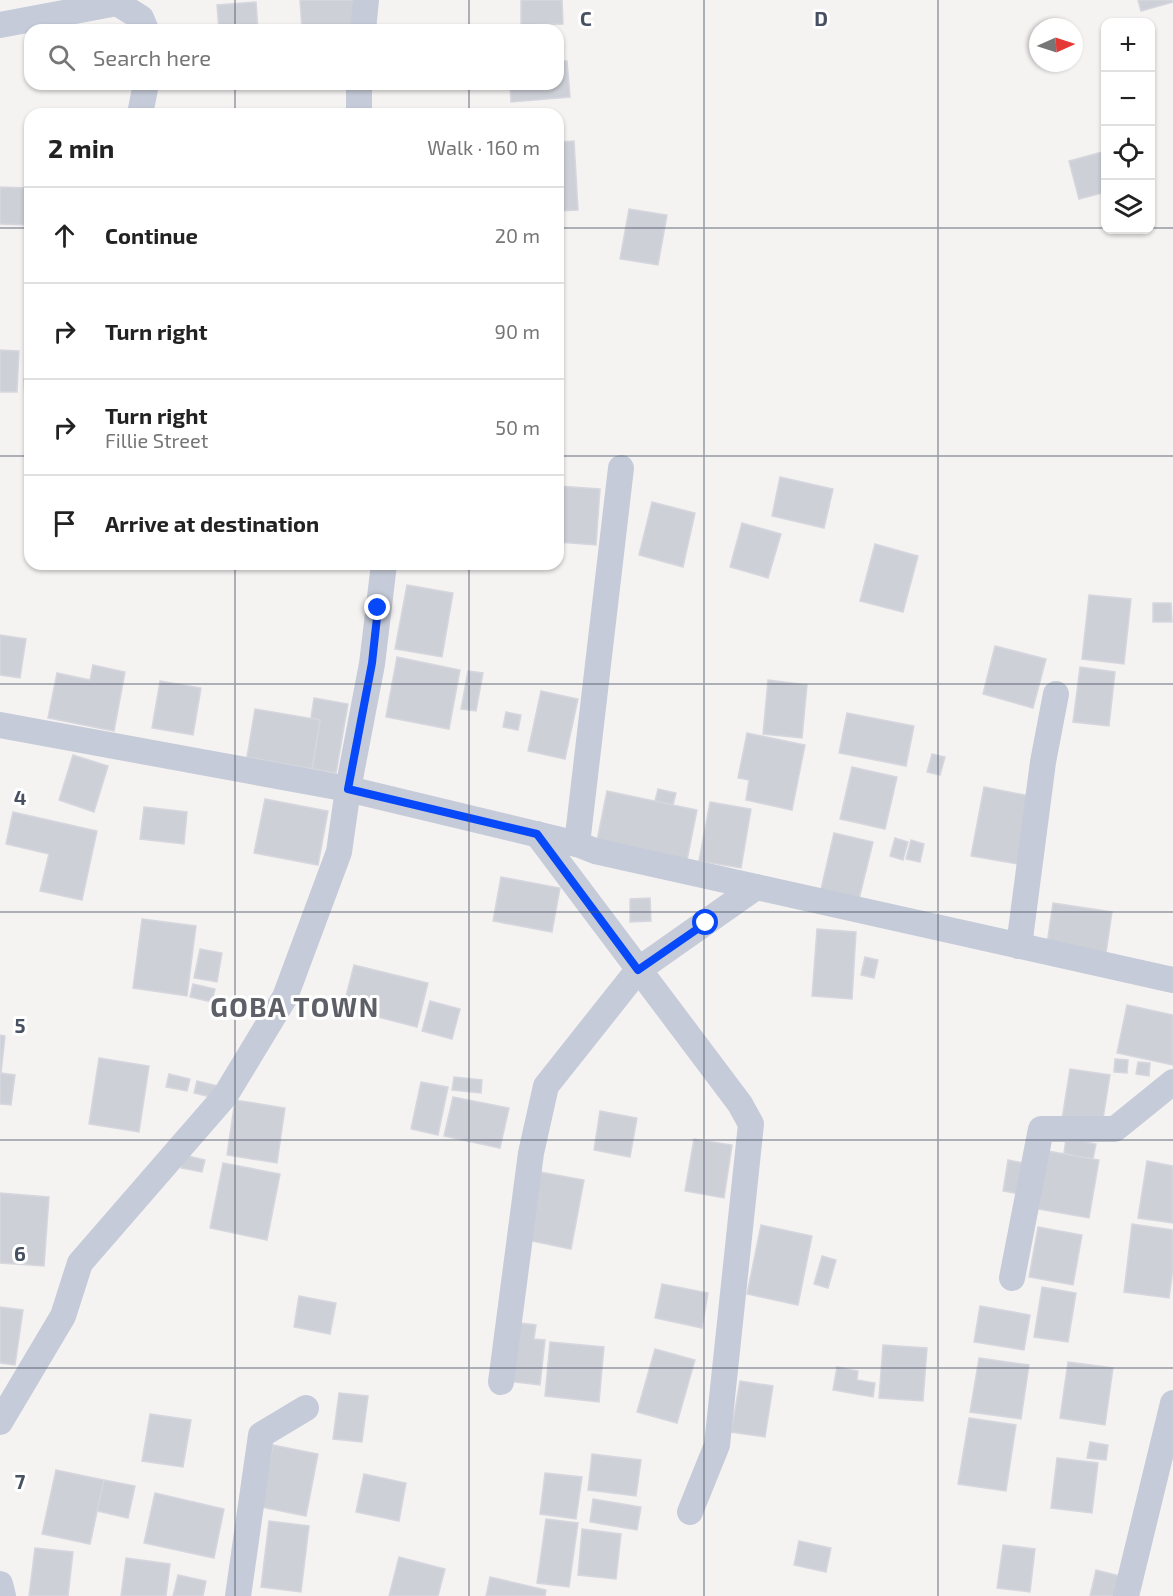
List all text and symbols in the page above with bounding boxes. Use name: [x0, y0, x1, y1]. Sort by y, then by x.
text: C: [580, 6, 592, 30]
text: D: [814, 6, 828, 30]
north arrow: [1029, 18, 1083, 72]
map controls: [1101, 18, 1155, 234]
button: +: [1101, 18, 1155, 72]
search box: [24, 24, 564, 90]
icon: search: [45, 41, 78, 74]
text: Search here: [93, 44, 211, 70]
button: −: [1101, 72, 1155, 126]
button: locate: [1101, 126, 1155, 180]
text: 2 min: [48, 132, 114, 163]
text: Walk · 160 m: [427, 135, 540, 159]
button: layers: [1101, 180, 1155, 234]
icon: ahead: [48, 219, 81, 252]
text: Continue: [105, 222, 198, 248]
text: 20 m: [495, 223, 540, 247]
icon: right: [48, 315, 81, 348]
text: Turn right: [105, 318, 207, 344]
text: 90 m: [495, 319, 540, 343]
text: Turn right: [105, 402, 207, 428]
icon: right: [48, 411, 81, 444]
text: 50 m: [495, 415, 540, 439]
text: Fillie Street: [105, 428, 208, 452]
icon: arrive: [48, 507, 81, 540]
text: Arrive at destination: [105, 510, 319, 536]
route end: [364, 594, 390, 620]
text: 4: [14, 785, 27, 809]
route start: [692, 909, 718, 935]
district label: GOBA TOWN: [210, 990, 380, 1022]
text: 5: [14, 1013, 26, 1037]
text: 6: [14, 1241, 26, 1265]
text: 7: [15, 1469, 26, 1493]

